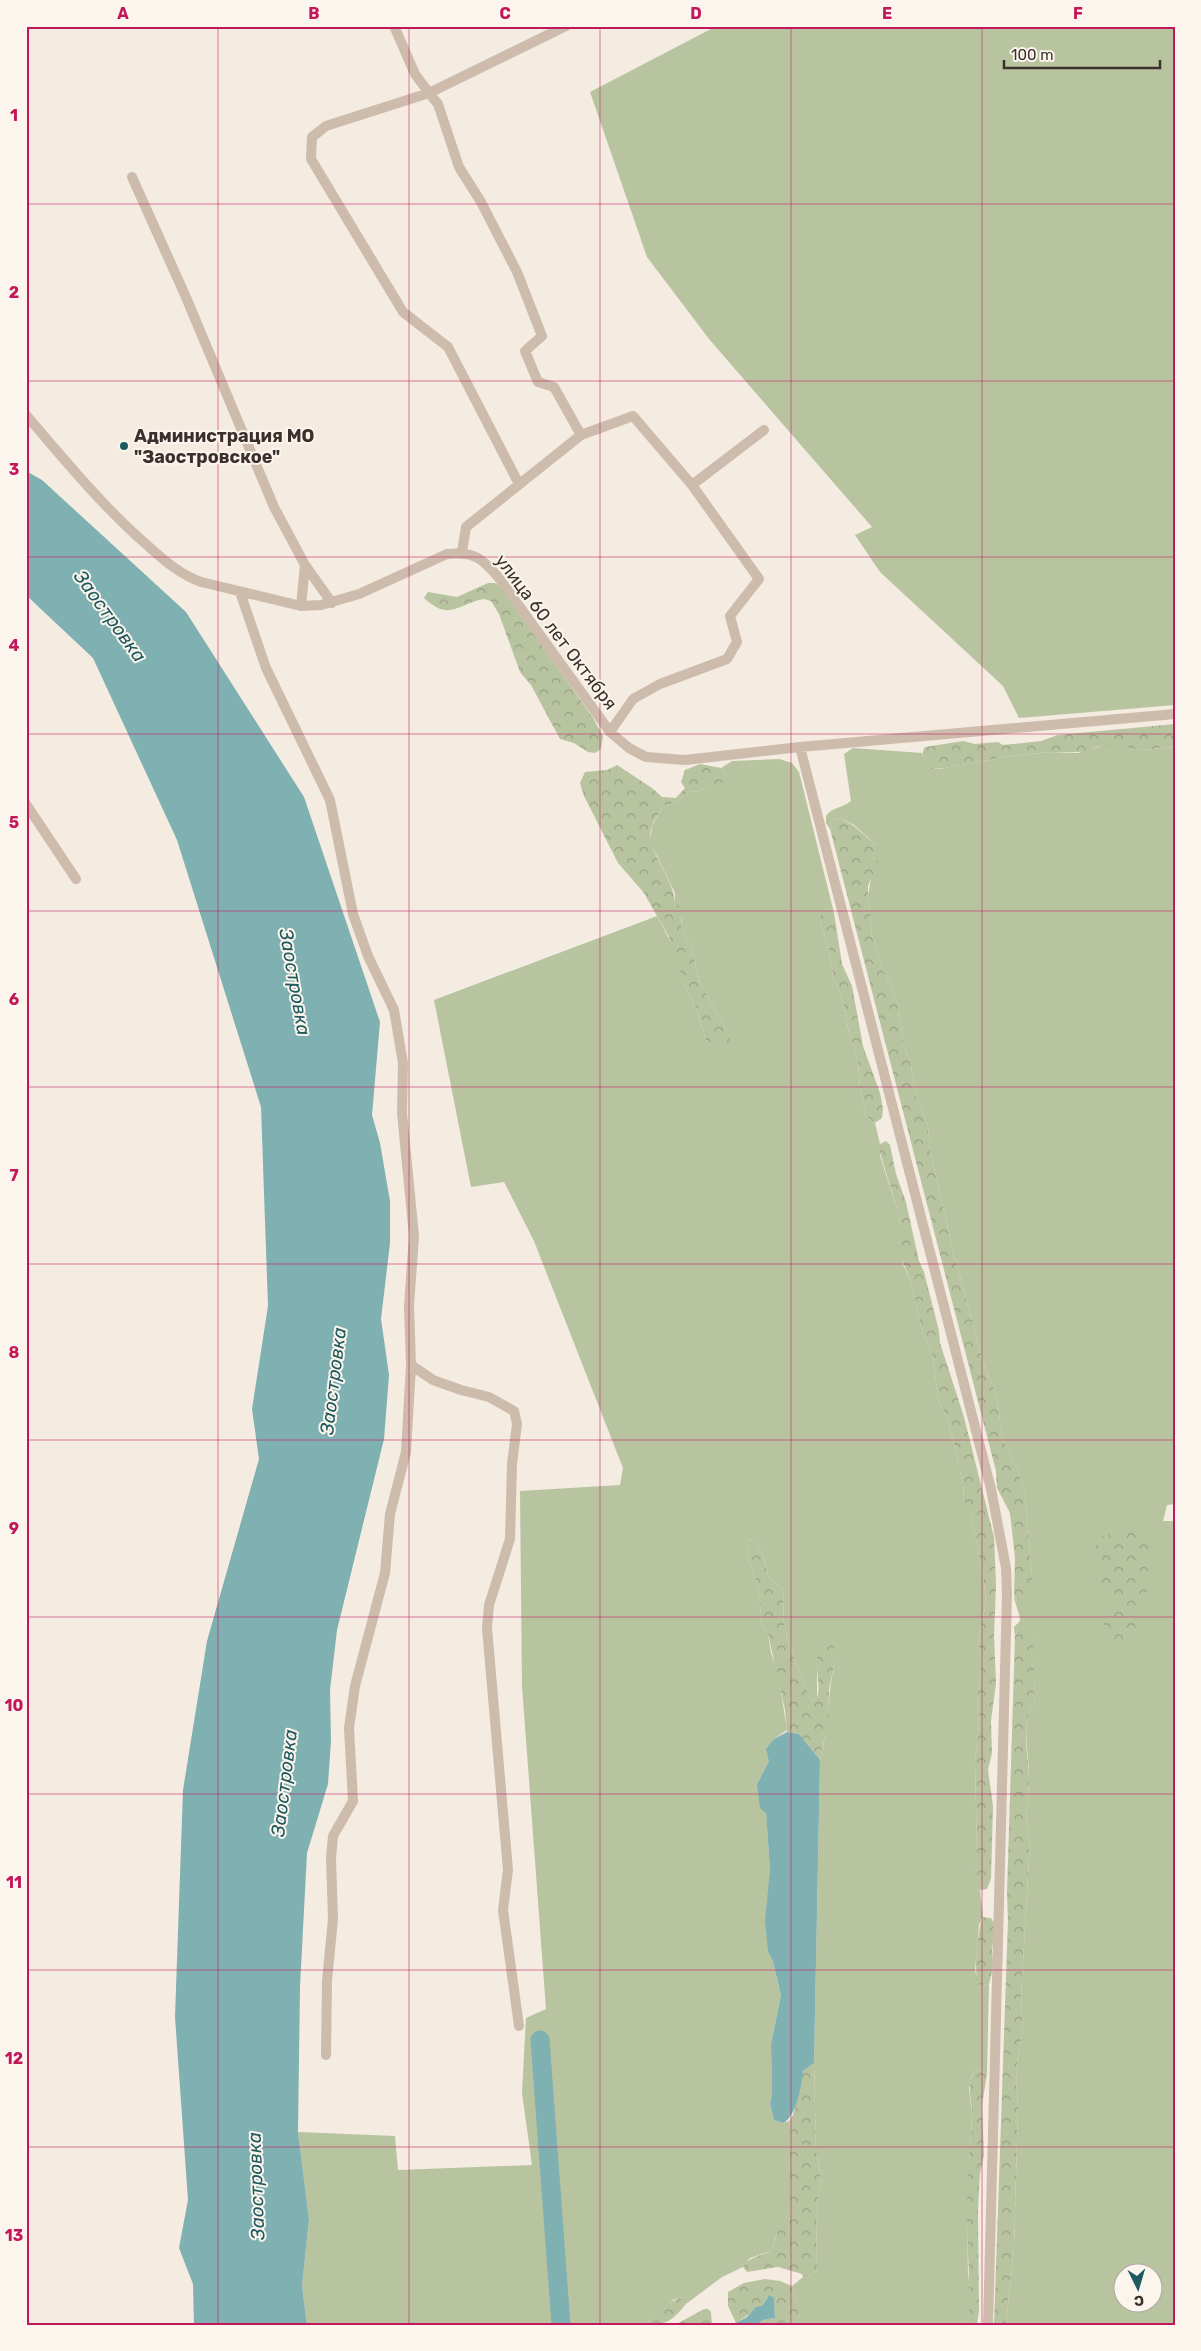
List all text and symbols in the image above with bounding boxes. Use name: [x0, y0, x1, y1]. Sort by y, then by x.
text: A: [117, 4, 129, 23]
text: B: [308, 4, 320, 23]
text: C: [499, 4, 511, 23]
text: D: [690, 4, 702, 23]
text: E: [882, 4, 892, 23]
text: F: [1073, 4, 1083, 23]
scale bar: [1004, 38, 1160, 70]
text: 100 m: [1011, 46, 1053, 64]
text: 1: [10, 106, 18, 125]
text: 2: [9, 283, 19, 302]
place label: Администрация МО "Заостровское": [134, 425, 314, 468]
marker: Администрация МО "Заостровское": [118, 440, 130, 452]
text: 3: [9, 460, 19, 479]
street label: улица 60 лет Октября: [490, 550, 622, 714]
water label: Заостровка: [68, 565, 151, 666]
text: 4: [9, 636, 20, 655]
text: 5: [9, 813, 19, 832]
water label: Заостровка: [274, 926, 316, 1037]
text: 6: [9, 990, 19, 1009]
text: 7: [9, 1166, 19, 1185]
water label: Заостровка: [315, 1326, 351, 1437]
text: 8: [9, 1343, 20, 1362]
text: 9: [9, 1519, 19, 1538]
text: 10: [5, 1696, 24, 1715]
water label: Заостровка: [266, 1728, 302, 1839]
text: 11: [6, 1873, 22, 1892]
text: 12: [5, 2049, 23, 2068]
water label: Заостровка: [243, 2132, 269, 2241]
text: 13: [5, 2226, 23, 2245]
north arrow: [1114, 2264, 1164, 2314]
text: С: [1133, 2292, 1145, 2309]

